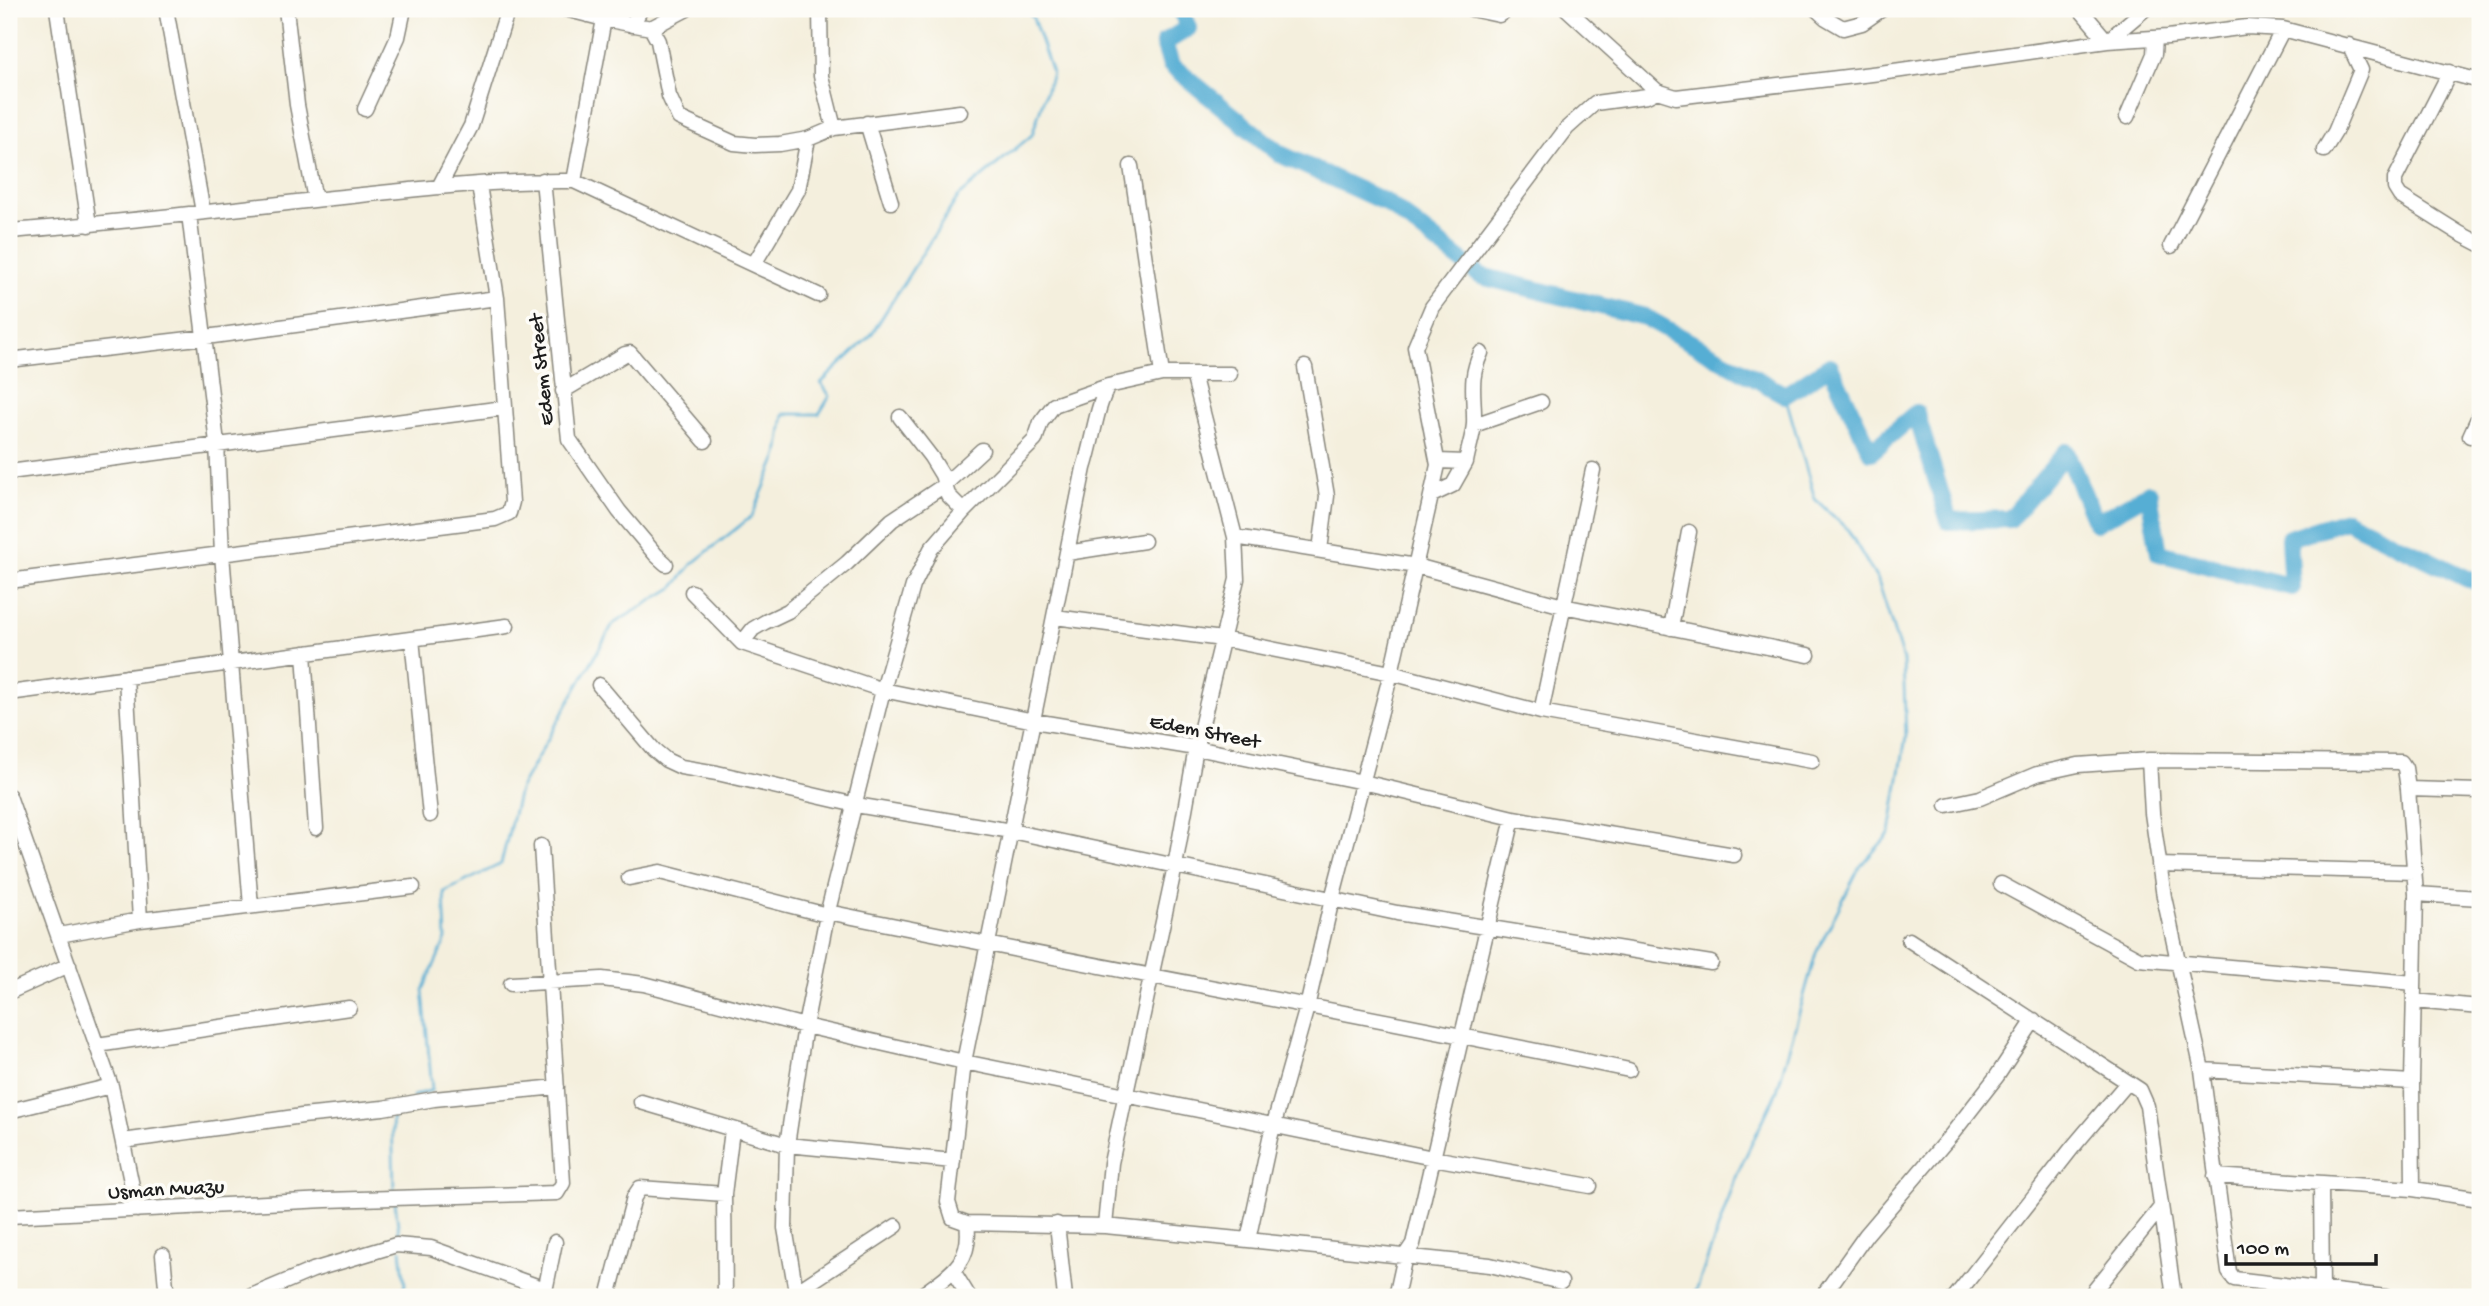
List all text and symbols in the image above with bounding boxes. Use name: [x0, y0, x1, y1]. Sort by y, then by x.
street label: Edem Street: [525, 310, 562, 427]
street label: Edem Street: [1147, 710, 1264, 757]
street label: Usman Muazu: [107, 1176, 225, 1207]
scale bar: [2226, 1222, 2377, 1266]
text: 100 m: [2236, 1238, 2289, 1263]

